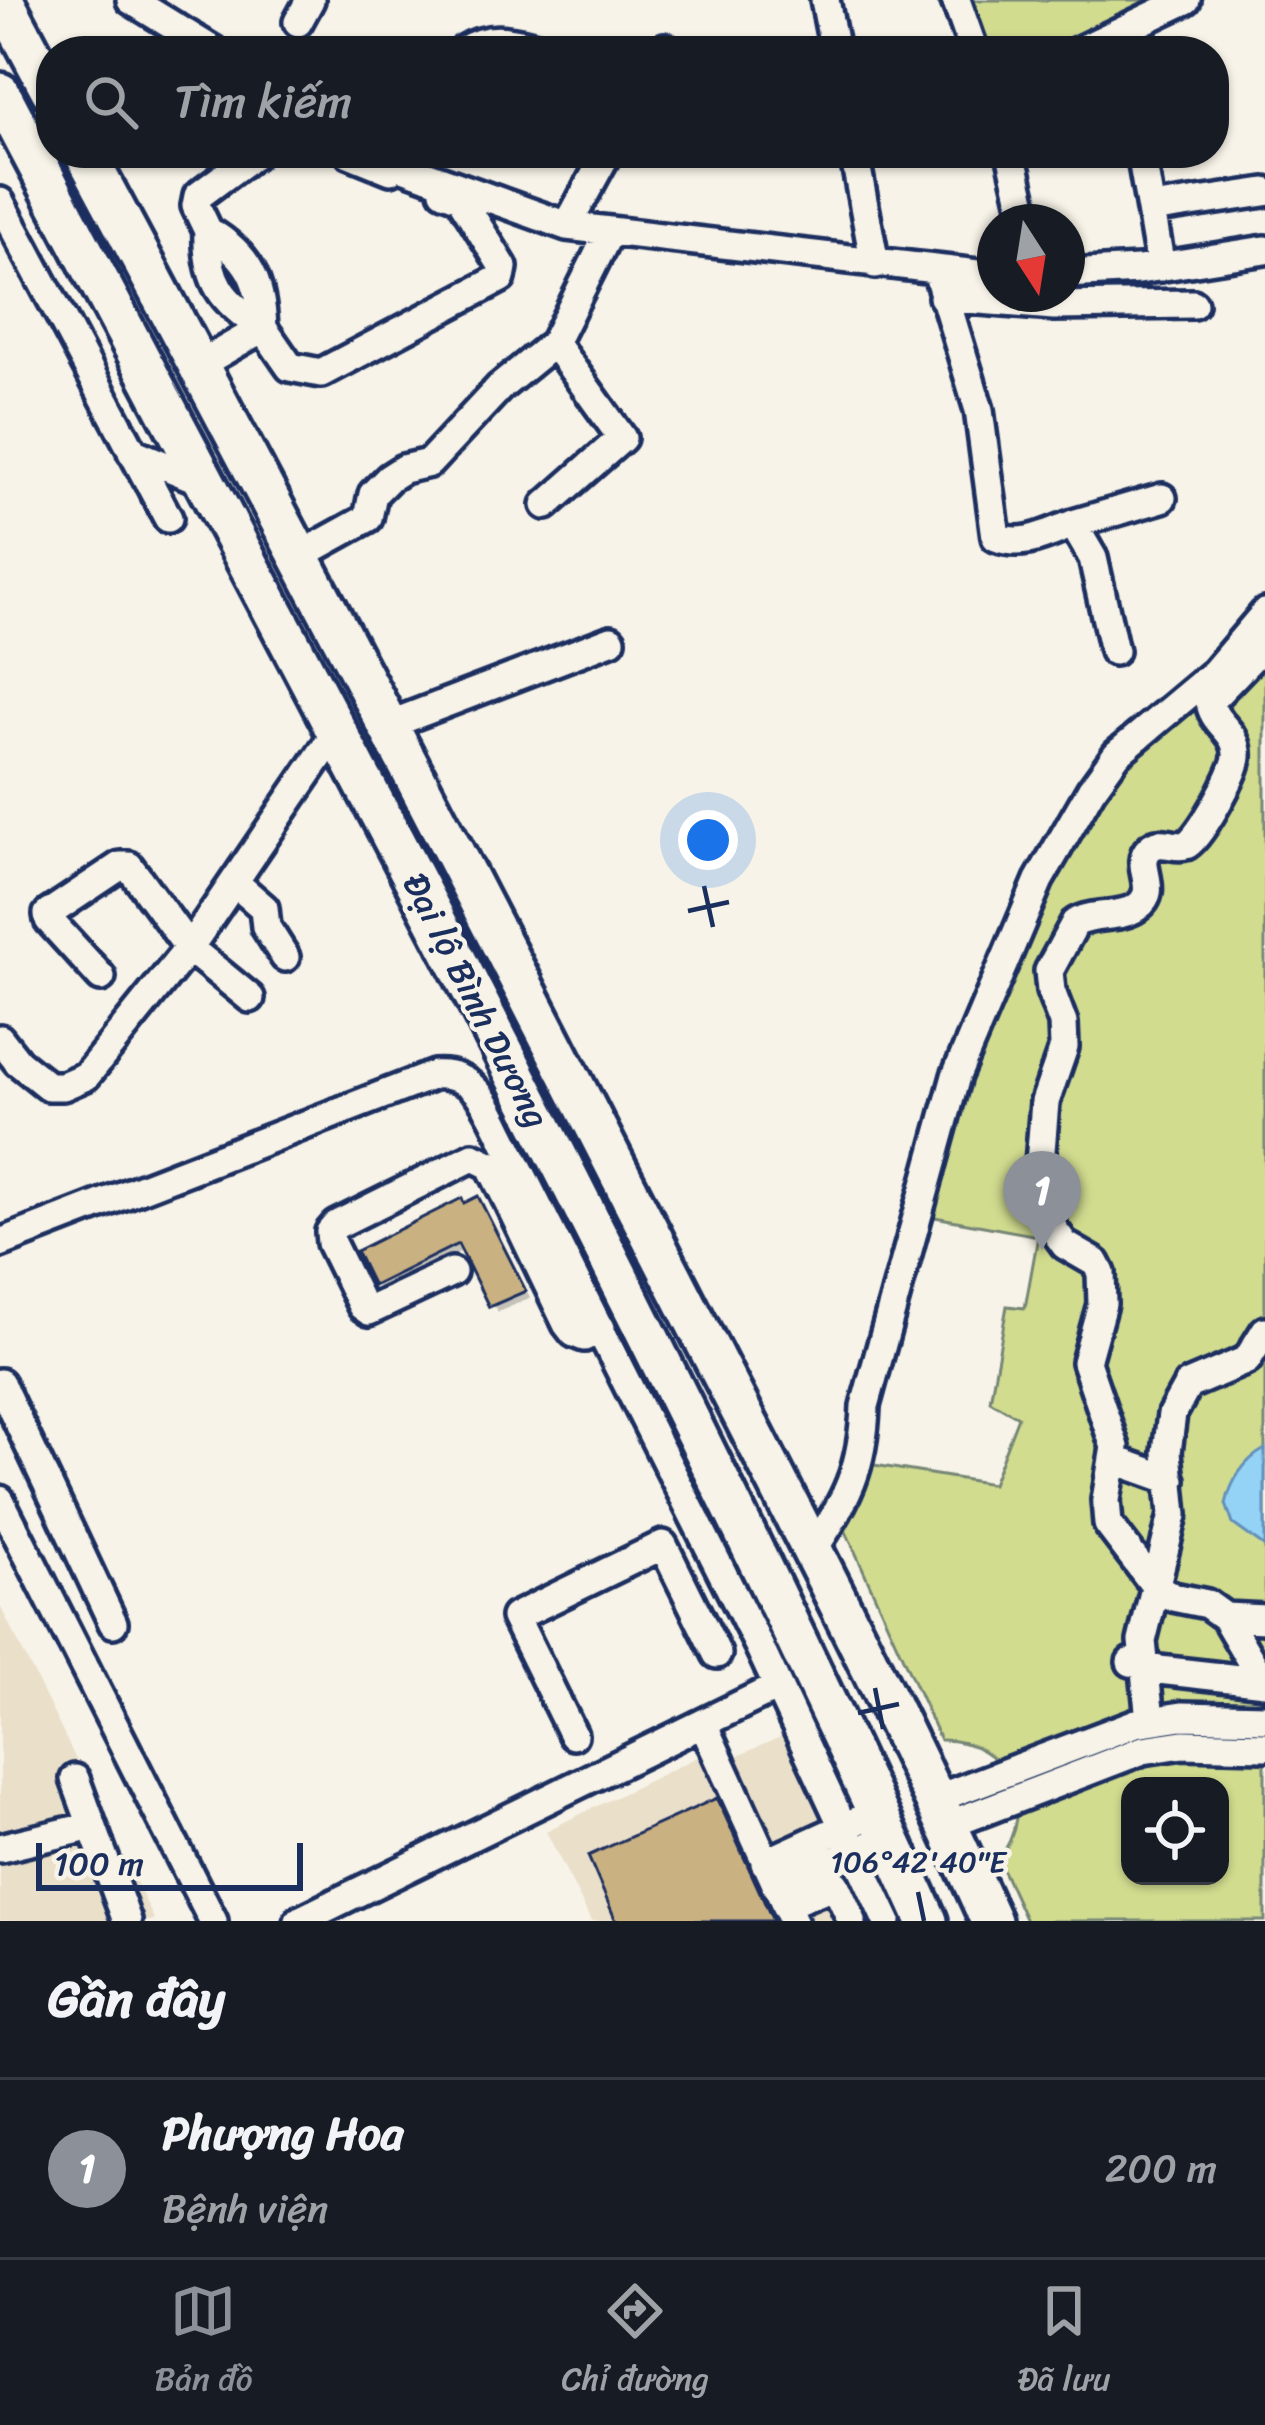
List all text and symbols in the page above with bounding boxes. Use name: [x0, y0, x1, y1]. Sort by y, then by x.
search box: [36, 36, 1229, 168]
text: Tìm kiếm: [174, 62, 352, 142]
icon: search: [78, 69, 144, 135]
north arrow: [977, 204, 1085, 312]
your location: [678, 810, 738, 870]
street label: Đại lộ Bình Dương: [384, 861, 568, 1140]
pin: 1: [1003, 1151, 1081, 1250]
map controls: [1121, 1777, 1229, 1885]
button: locate: [1121, 1777, 1229, 1885]
text: 100 m: [54, 1835, 144, 1893]
text: 106°42'40"E: [830, 1835, 1008, 1889]
scale bar: [36, 1837, 303, 1890]
text: Gần đây: [48, 1954, 225, 2044]
text: Phượng Hoa: [162, 2094, 403, 2174]
text: 1: [79, 2134, 95, 2203]
text: 200 m: [1105, 2134, 1217, 2203]
text: Bệnh viện: [162, 2174, 328, 2243]
tab: Bản đồ: [155, 2278, 252, 2408]
tab: Chỉ đường: [561, 2278, 709, 2408]
tab: Đã lưu: [1018, 2278, 1110, 2408]

